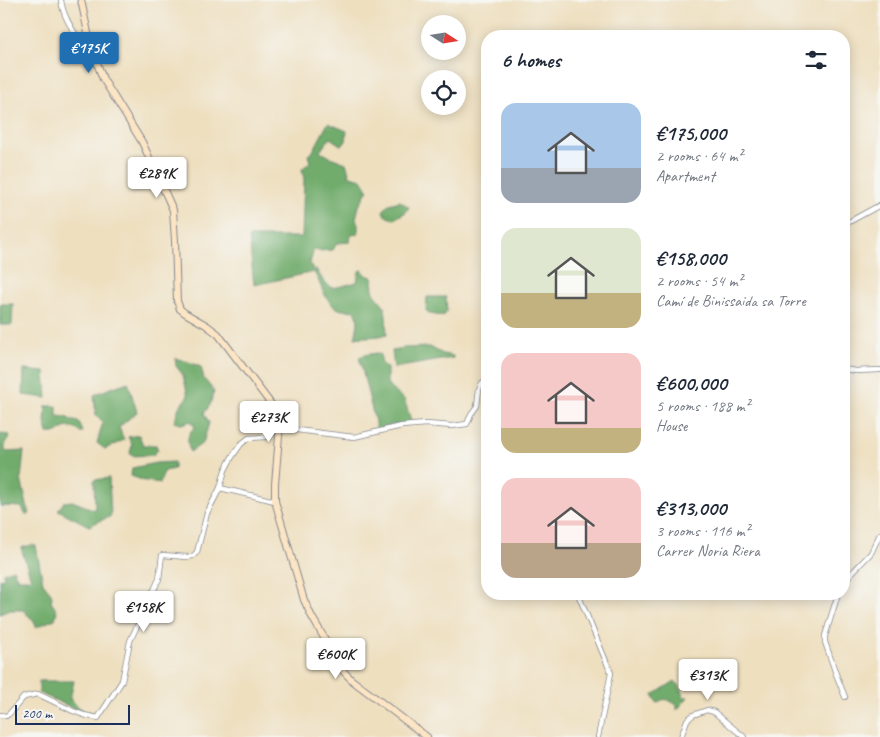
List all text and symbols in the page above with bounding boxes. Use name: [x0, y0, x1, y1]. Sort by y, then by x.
north arrow: [421, 15, 466, 60]
map controls: [421, 15, 466, 115]
pin: €175K: [54, 32, 124, 74]
text: €175K: [71, 38, 107, 58]
icon: filters: [802, 46, 830, 74]
text: 6 homes: [501, 47, 561, 73]
button: locate: [421, 70, 466, 115]
text: €175,000: [656, 120, 726, 146]
icon: home: [541, 123, 601, 183]
text: 2 rooms · 64 m²: [656, 146, 742, 166]
pin: €289K: [122, 156, 192, 199]
text: €289K: [139, 163, 175, 183]
text: Apartment: [656, 166, 715, 186]
text: €158,000: [656, 245, 726, 271]
icon: home: [541, 248, 601, 308]
text: 2 rooms · 54 m²: [656, 271, 742, 291]
text: Camí de Binissaida sa Torre: [656, 291, 806, 311]
text: €600,000: [656, 370, 727, 396]
icon: home: [541, 373, 601, 433]
text: 5 rooms · 188 m²: [656, 396, 750, 416]
pin: €273K: [234, 400, 304, 443]
text: €273K: [251, 407, 287, 427]
text: House: [656, 416, 687, 436]
text: €313,000: [656, 495, 726, 521]
icon: home: [541, 498, 601, 558]
text: 3 rooms · 116 m²: [656, 521, 750, 541]
text: Carrer Noria Riera: [656, 541, 760, 561]
pin: €158K: [109, 590, 179, 633]
text: €158K: [126, 597, 162, 617]
pin: €600K: [301, 638, 371, 680]
text: €600K: [317, 644, 355, 664]
pin: €313K: [673, 658, 743, 701]
text: €313K: [690, 665, 726, 685]
scale bar: [15, 702, 130, 725]
text: 200 m: [22, 705, 52, 722]

